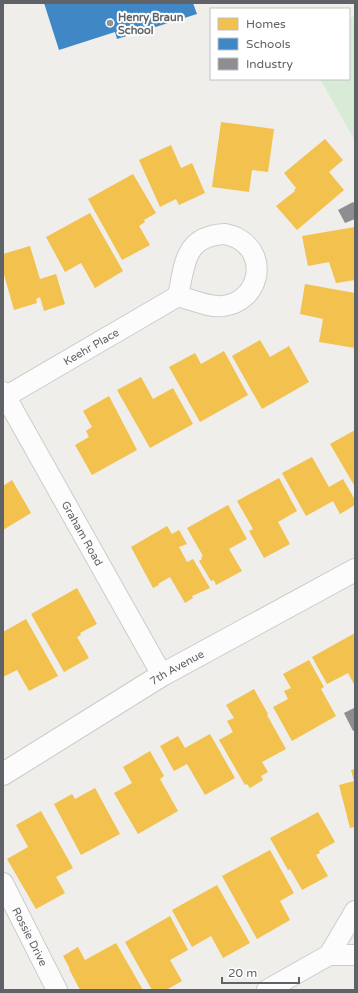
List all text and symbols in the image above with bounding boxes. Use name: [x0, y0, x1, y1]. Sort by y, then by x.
legend: [210, 8, 350, 80]
place label: Henry Braun School: [118, 11, 184, 37]
text: Homes: [246, 17, 286, 31]
marker: Henry Braun School: [105, 18, 115, 28]
text: Schools: [246, 37, 291, 51]
text: Industry: [246, 57, 293, 71]
street label: Keehr Place: [61, 325, 121, 368]
street label: Graham Road: [59, 499, 106, 568]
street label: 7th Avenue: [147, 647, 206, 688]
street label: Rossie Drive: [10, 905, 50, 968]
scale bar: [222, 959, 299, 985]
text: 20 m: [228, 966, 257, 980]

